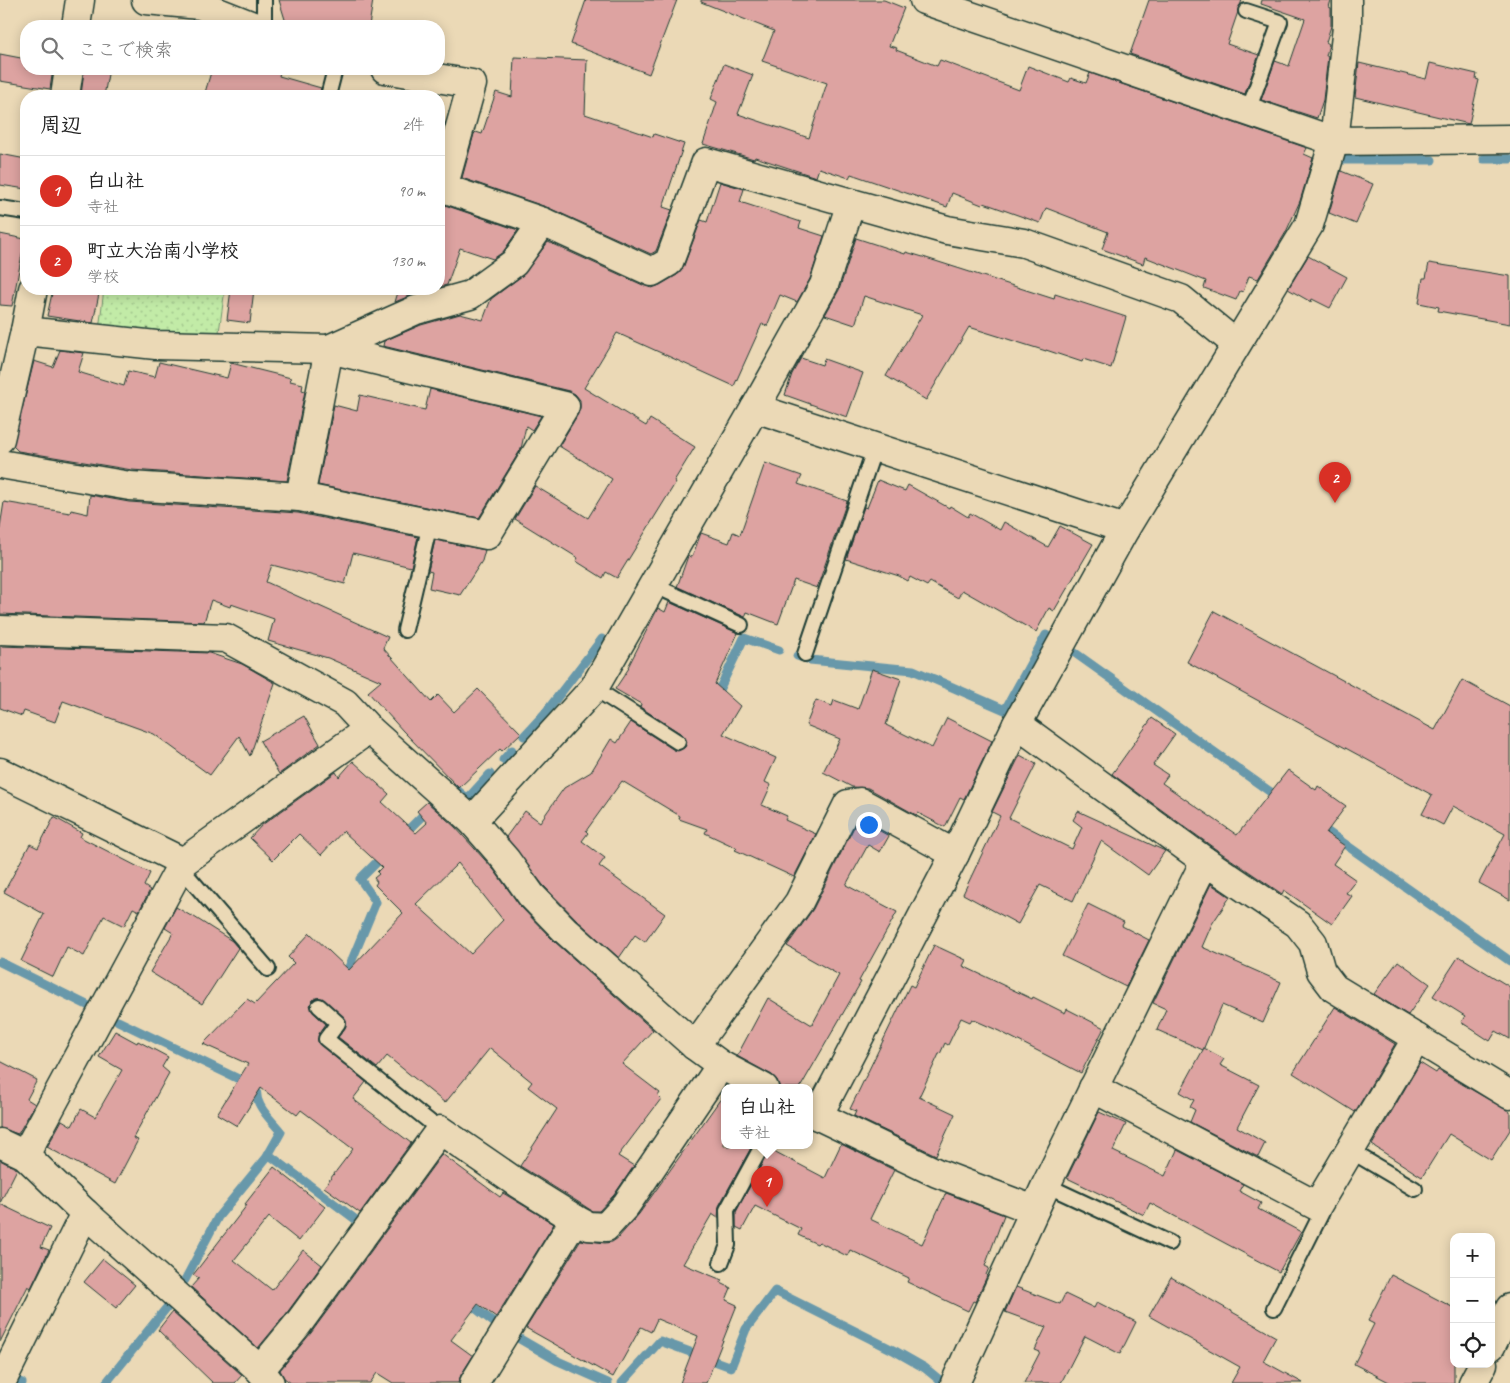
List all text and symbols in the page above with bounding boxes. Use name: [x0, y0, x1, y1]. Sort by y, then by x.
search box: [20, 20, 445, 75]
icon: search: [38, 34, 66, 62]
text: ここで検索: [78, 38, 173, 62]
text: 周辺: [40, 112, 82, 138]
text: 2件: [402, 115, 425, 135]
text: 白山社: [87, 169, 144, 193]
text: 1: [52, 181, 60, 201]
text: 90 m: [398, 181, 425, 201]
text: 寺社: [87, 197, 119, 217]
text: 町立大治南小学校: [87, 239, 239, 263]
text: 2: [52, 251, 60, 271]
text: 130 m: [391, 251, 425, 271]
text: 学校: [87, 267, 119, 287]
pin: 2: [1319, 462, 1351, 503]
your location: [856, 812, 882, 838]
popup: [721, 1084, 813, 1149]
text: 白山社: [738, 1095, 796, 1119]
text: 寺社: [738, 1123, 771, 1143]
pin: 1: [751, 1166, 783, 1207]
map controls: [1450, 1233, 1495, 1368]
button: +: [1450, 1233, 1495, 1278]
button: −: [1450, 1278, 1495, 1323]
button: locate: [1450, 1323, 1495, 1368]

